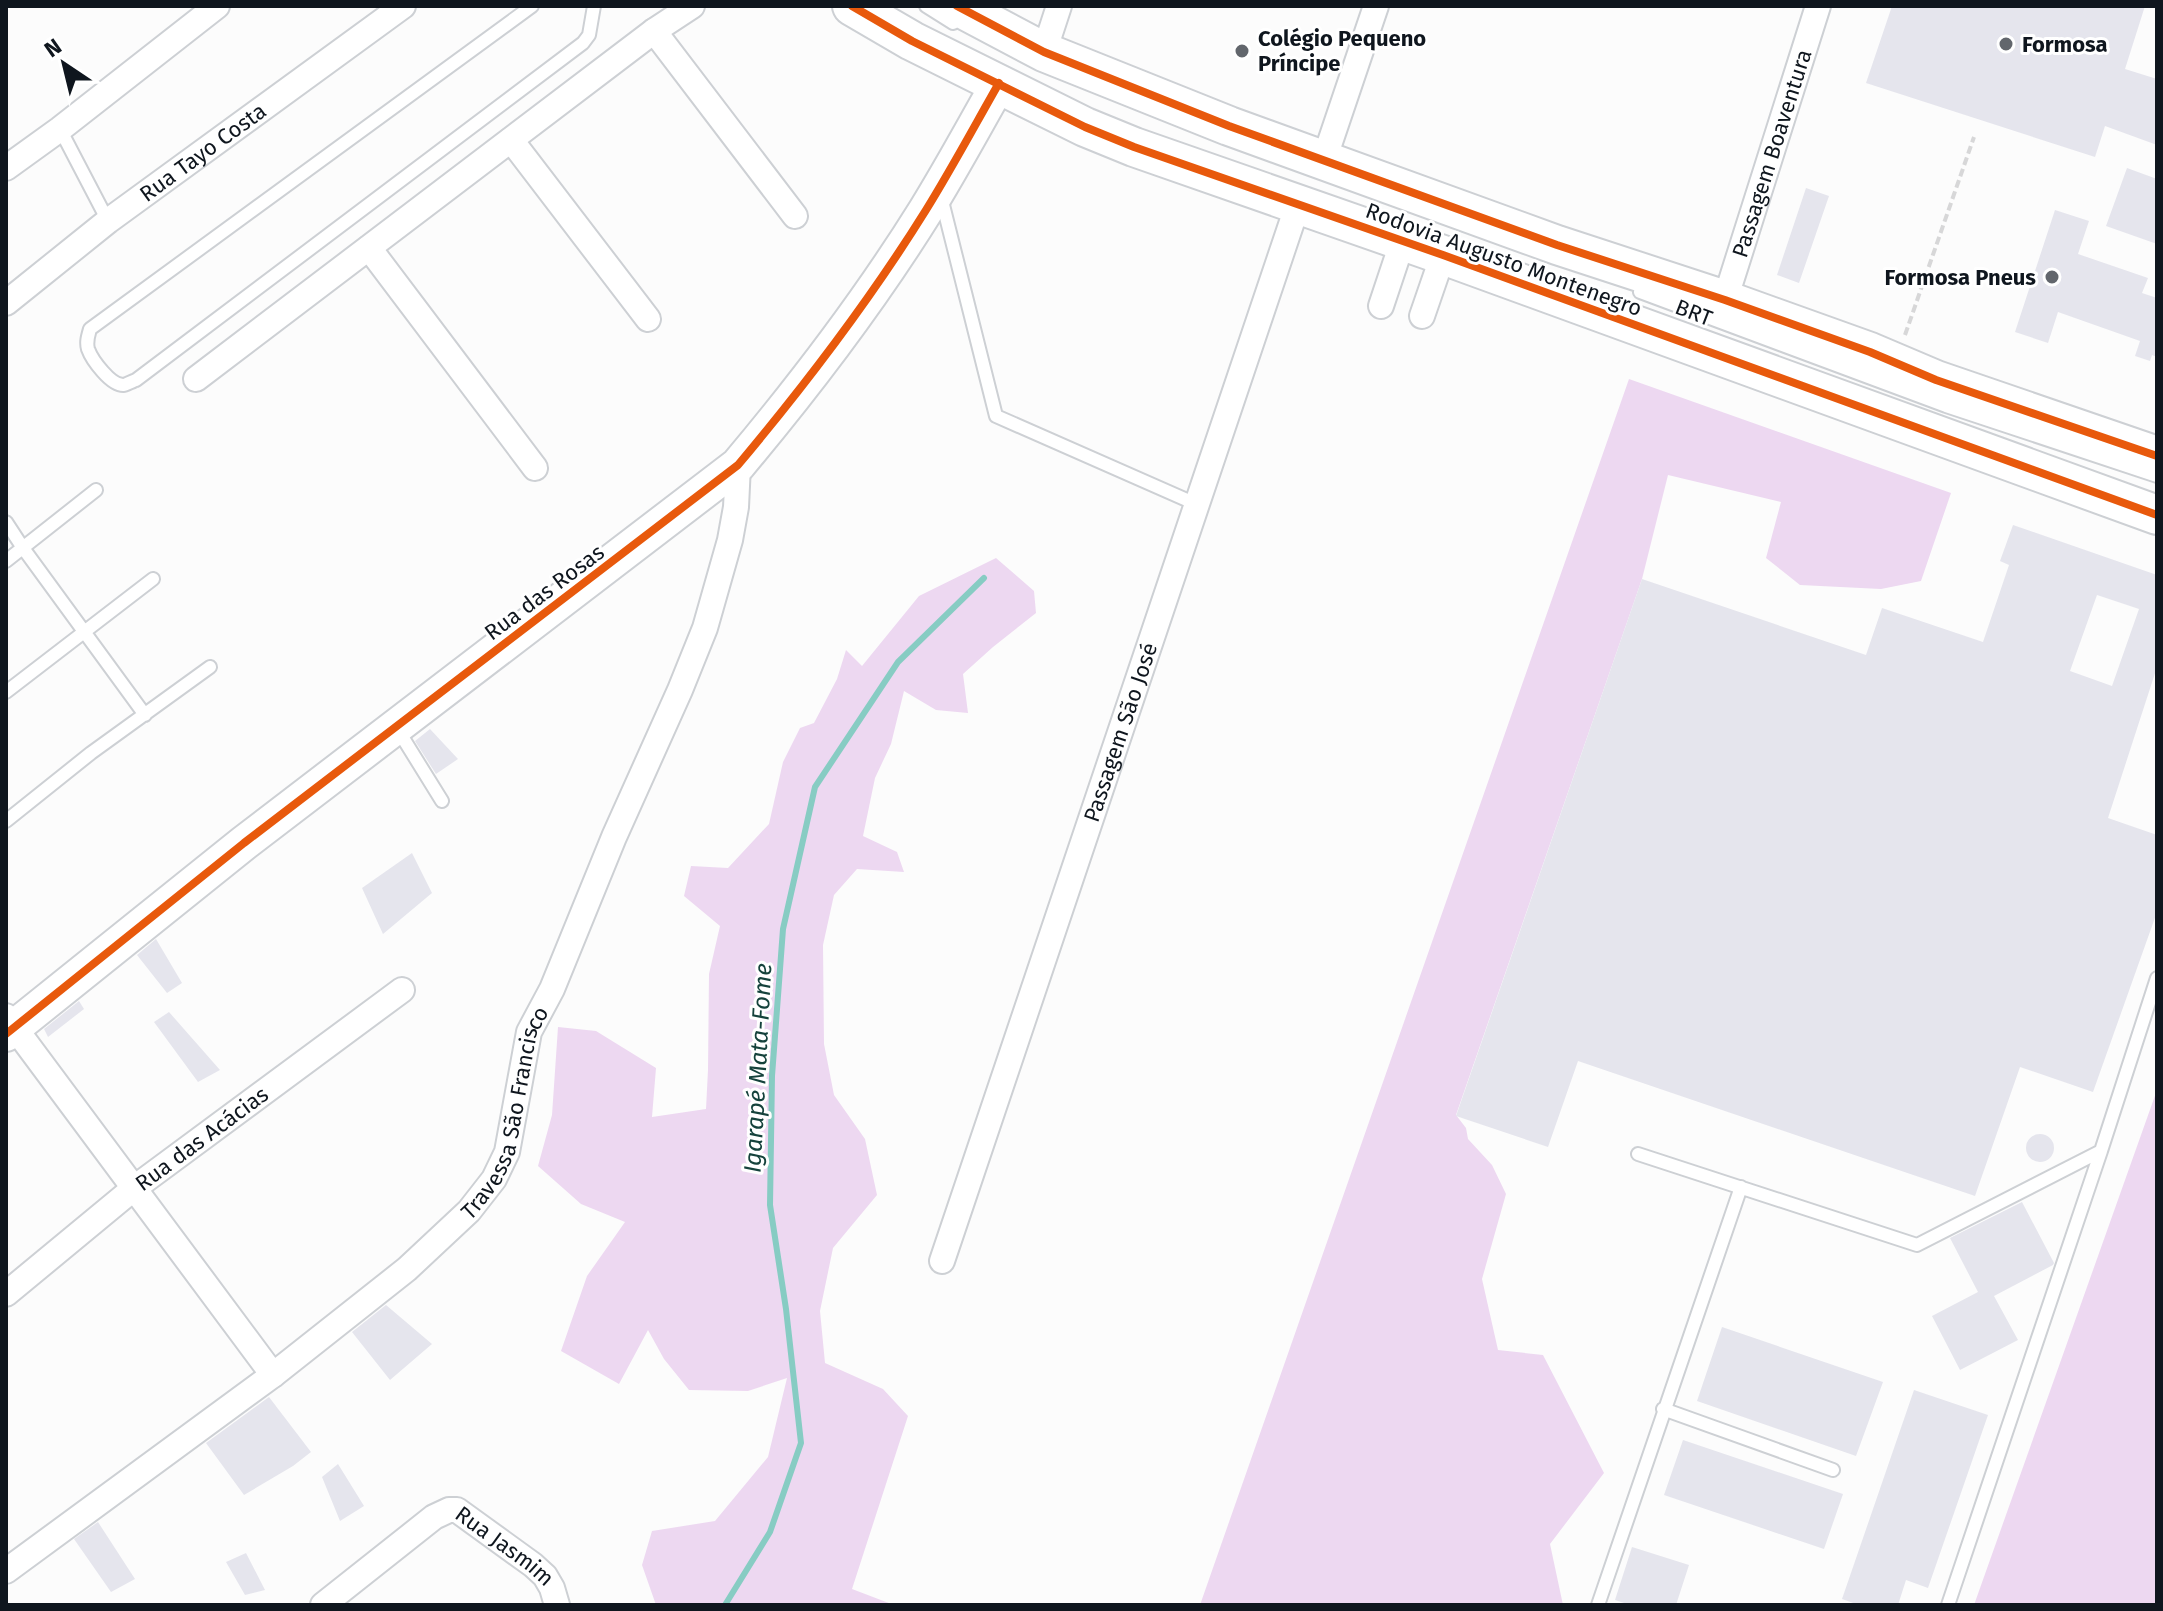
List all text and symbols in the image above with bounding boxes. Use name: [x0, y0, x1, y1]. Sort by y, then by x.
north arrow: [24, 24, 104, 104]
place label: Colégio Pequeno Príncipe: [1258, 25, 1426, 77]
place label: Formosa: [2022, 31, 2108, 58]
text: N: [39, 33, 67, 63]
marker: Formosa: [1997, 35, 2015, 53]
marker: Colégio Pequeno Príncipe: [1233, 42, 1251, 60]
street label: Passagem Boaventura: [1726, 46, 1817, 261]
street label: Rua Tayo Costa: [134, 97, 272, 208]
street label: Rodovia Augusto Montenegro: [1362, 197, 1646, 322]
place label: Formosa Pneus: [1884, 264, 2036, 291]
marker: Formosa Pneus: [2043, 268, 2061, 286]
street label: BRT: [1671, 293, 1717, 332]
street label: Rua das Rosas: [479, 539, 609, 646]
street label: Passagem São José: [1078, 639, 1163, 826]
water label: Igarapé Mata-Fome: [739, 962, 777, 1174]
street label: Travessa São Francisco: [456, 1002, 554, 1225]
street label: Rua das Acácias: [130, 1081, 274, 1197]
street label: Rua Jasmim: [450, 1500, 560, 1592]

